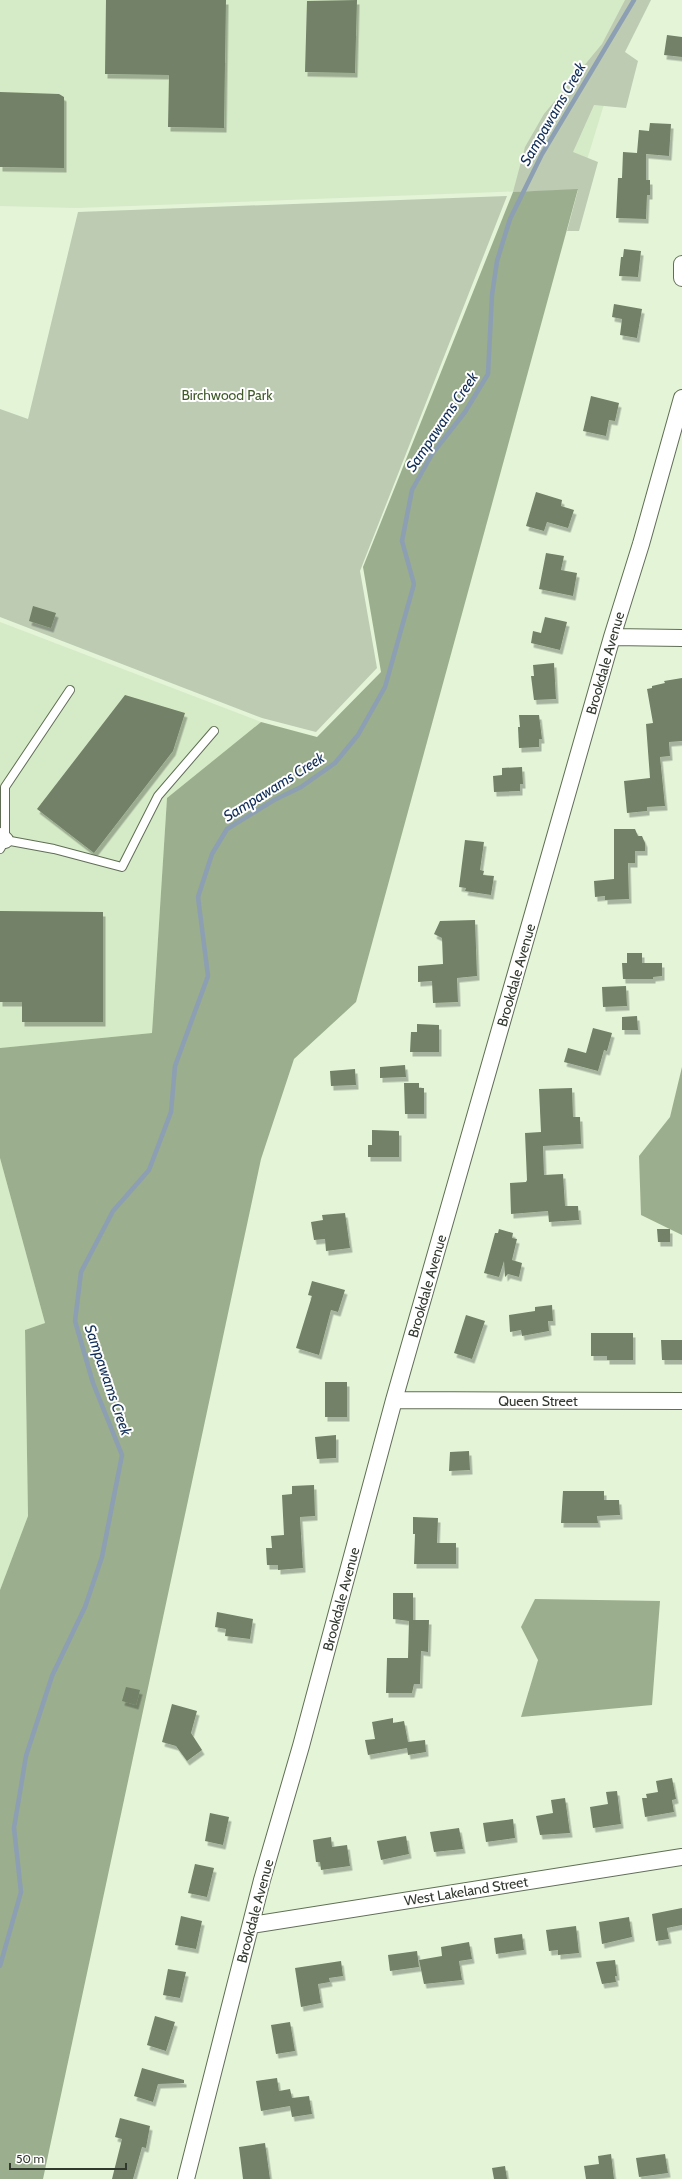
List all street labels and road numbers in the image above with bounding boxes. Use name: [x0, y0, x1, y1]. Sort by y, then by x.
street label: Brookdale Avenue: [582, 609, 628, 717]
street label: Brookdale Avenue: [493, 921, 539, 1029]
street label: Brookdale Avenue: [404, 1232, 450, 1340]
street label: Queen Street: [498, 1392, 578, 1410]
street label: Brookdale Avenue: [319, 1545, 363, 1653]
street label: Brookdale Avenue: [233, 1857, 277, 1965]
street label: West Lakeland Street: [403, 1872, 529, 1910]

